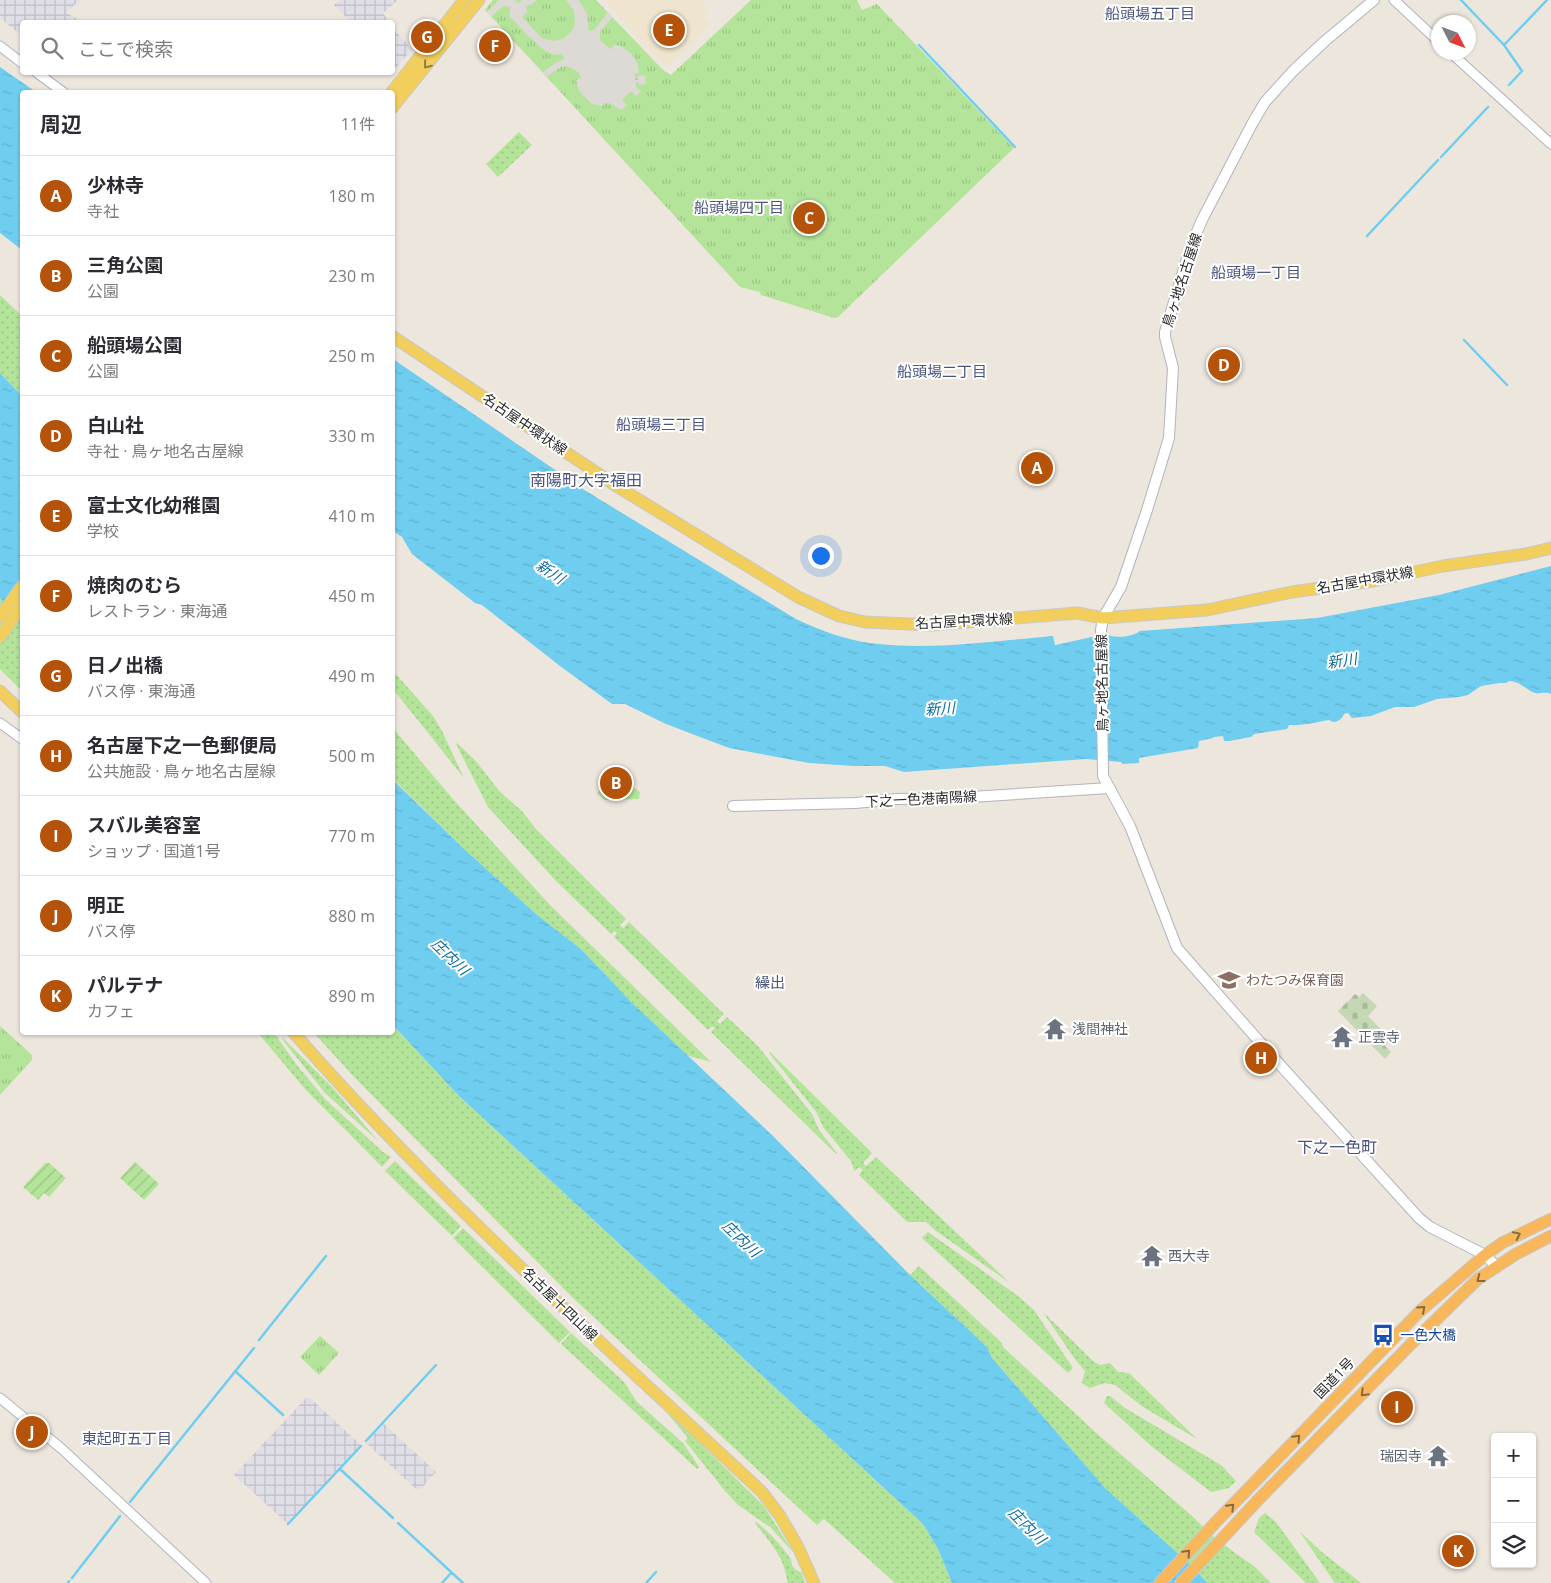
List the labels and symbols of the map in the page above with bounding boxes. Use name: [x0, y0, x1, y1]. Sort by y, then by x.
district label: 船頭場五丁目: [1105, 3, 1195, 23]
pin: E: [653, 11, 685, 49]
north arrow: [1431, 15, 1476, 60]
pin: G: [411, 18, 443, 56]
pin: F: [479, 27, 511, 65]
one-way arrow: [423, 60, 432, 69]
district label: 船頭場四丁目: [694, 197, 784, 217]
pin: C: [793, 199, 825, 237]
street label: 鳥ヶ地名古屋線: [1157, 230, 1206, 329]
district label: 船頭場一丁目: [1211, 262, 1301, 282]
pin: D: [1208, 346, 1240, 384]
district label: 船頭場二丁目: [897, 361, 987, 381]
street label: 名古屋中環状線: [479, 388, 571, 459]
district label: 船頭場三丁目: [616, 414, 706, 434]
pin: A: [1021, 449, 1053, 487]
district label: 南陽町大字福田: [530, 469, 642, 491]
your location: [808, 543, 834, 569]
water label: 新川: [533, 554, 570, 589]
street label: 名古屋中環状線: [1315, 562, 1415, 597]
street label: 名古屋中環状線: [915, 608, 1013, 633]
street label: 鳥ヶ地名古屋線: [1091, 634, 1112, 732]
water label: 新川: [1326, 648, 1360, 672]
water label: 新川: [924, 697, 958, 719]
pin: B: [600, 764, 632, 802]
street label: 下之一色港南陽線: [865, 786, 977, 811]
water label: 庄内川: [428, 933, 475, 980]
school or university icon: わたつみ保育園: [1216, 967, 1242, 993]
place label: わたつみ保育園: [1246, 970, 1344, 989]
district label: 繰出: [755, 972, 785, 992]
temple icon: 浅間神社: [1042, 1016, 1068, 1042]
place label: 浅間神社: [1072, 1019, 1128, 1038]
temple icon: 正雲寺: [1329, 1024, 1355, 1050]
place label: 正雲寺: [1358, 1027, 1400, 1046]
pin: H: [1245, 1039, 1277, 1077]
district label: 下之一色町: [1297, 1136, 1377, 1158]
water label: 庄内川: [719, 1215, 766, 1262]
one-way arrow: [1512, 1231, 1521, 1241]
temple icon: 西大寺: [1139, 1243, 1165, 1269]
place label: 西大寺: [1168, 1246, 1210, 1265]
street label: 名古屋十四山線: [519, 1263, 602, 1345]
one-way arrow: [1476, 1273, 1485, 1282]
one-way arrow: [1417, 1306, 1426, 1315]
bus stop icon: 一色大橋: [1370, 1322, 1396, 1348]
place label: 一色大橋: [1400, 1325, 1456, 1344]
street label: 国道1号: [1309, 1353, 1358, 1402]
one-way arrow: [1361, 1387, 1370, 1396]
pin: I: [1381, 1388, 1413, 1426]
pin: J: [16, 1413, 48, 1451]
district label: 東起町五丁目: [82, 1428, 172, 1448]
one-way arrow: [1291, 1435, 1300, 1444]
temple icon: 瑞因寺: [1425, 1443, 1451, 1469]
place label: 瑞因寺: [1380, 1446, 1422, 1465]
water label: 庄内川: [1005, 1502, 1052, 1550]
one-way arrow: [1225, 1503, 1234, 1512]
pin: K: [1442, 1532, 1474, 1570]
one-way arrow: [1182, 1550, 1191, 1559]

